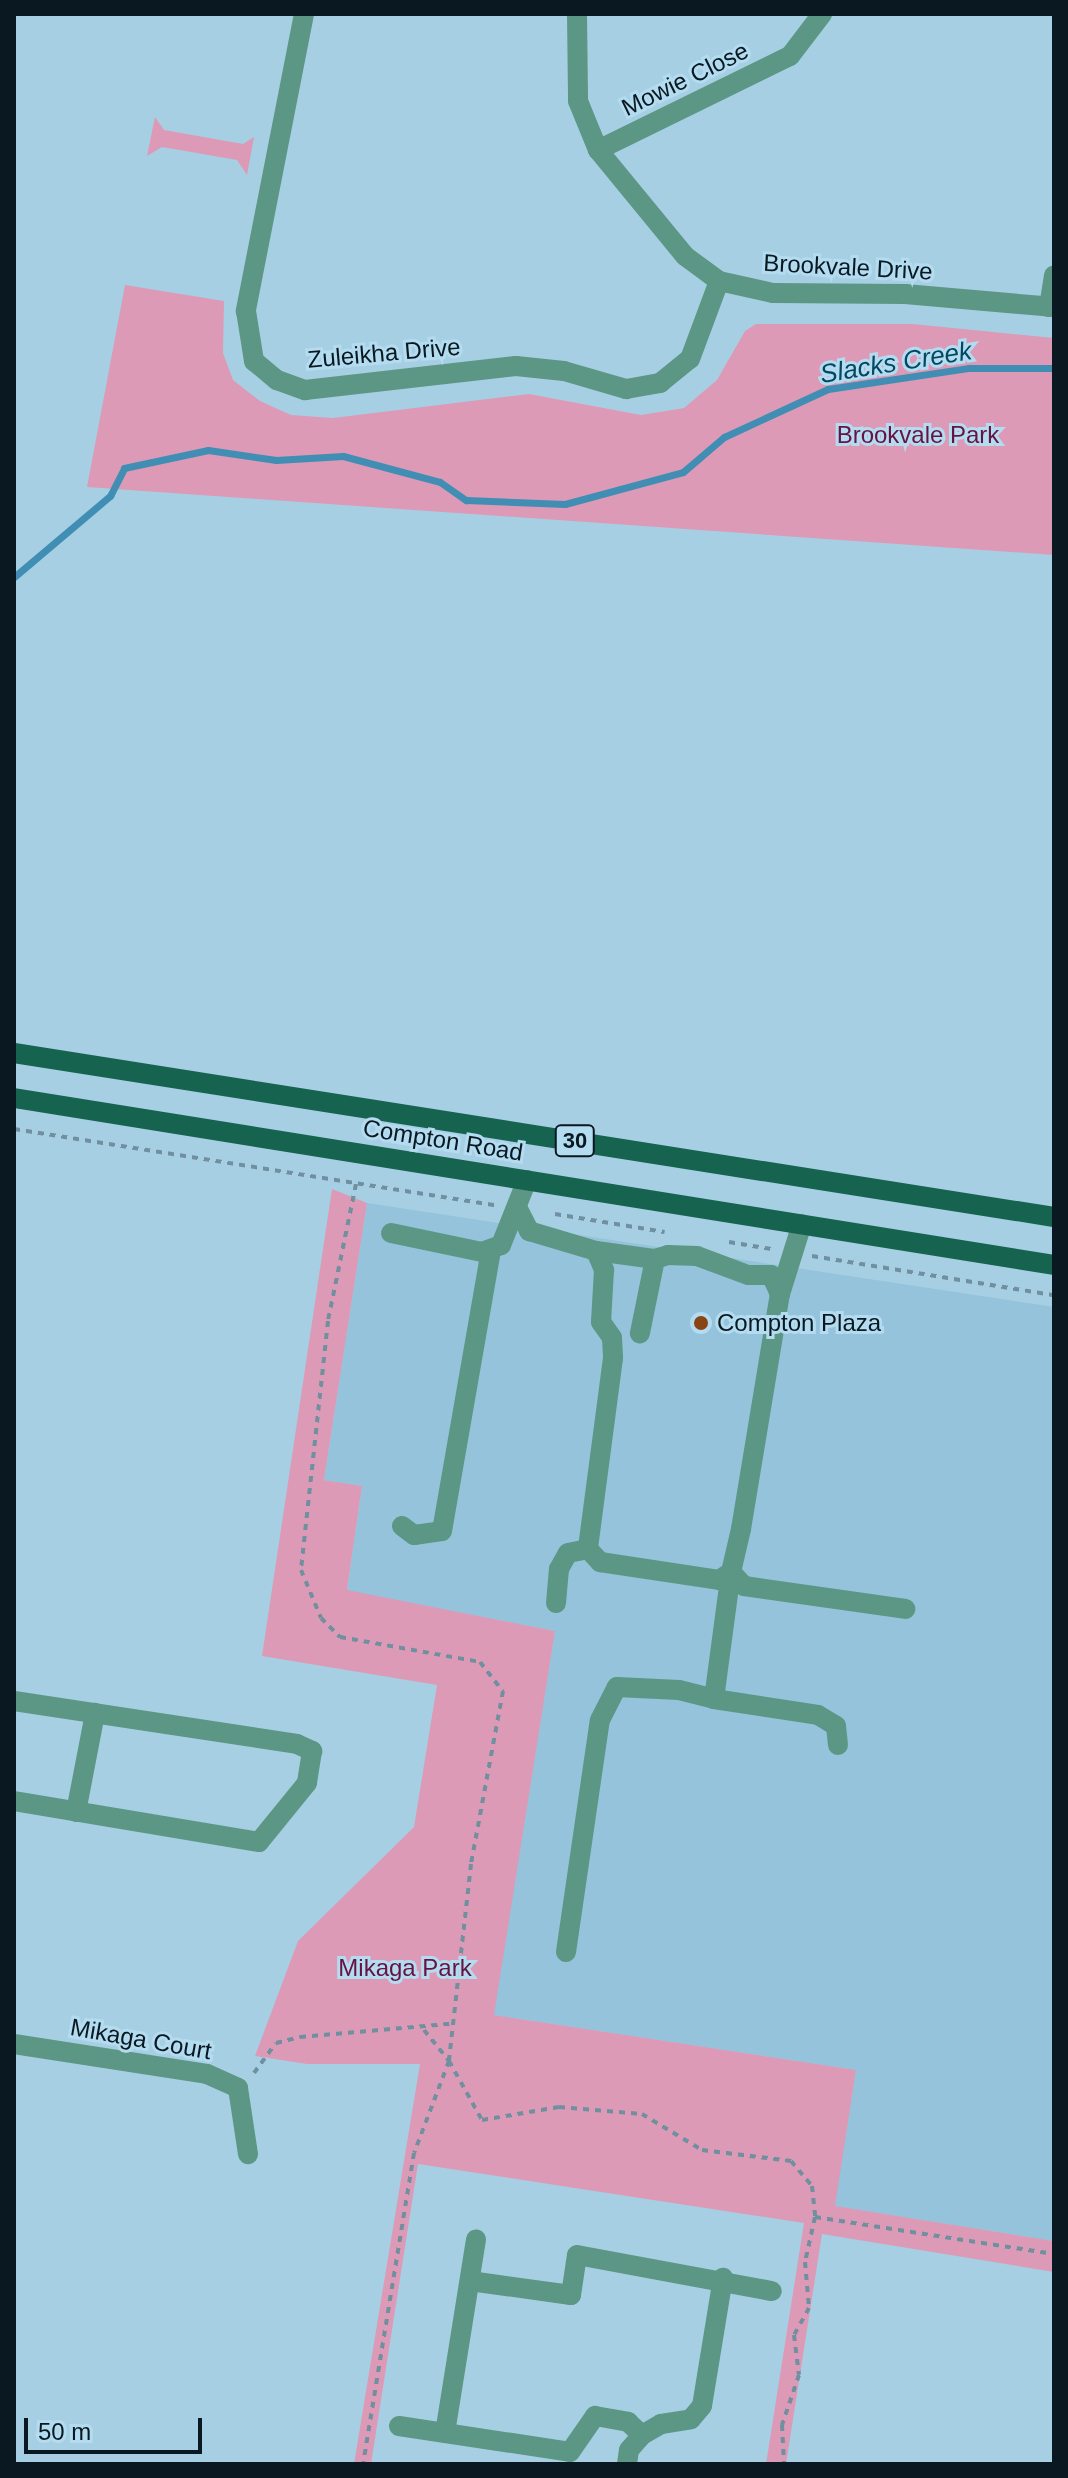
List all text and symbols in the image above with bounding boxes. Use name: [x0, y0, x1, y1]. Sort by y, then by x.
street label: Mowie Close: [617, 36, 753, 122]
street label: Brookvale Drive: [763, 248, 933, 286]
street label: Zuleikha Drive: [306, 332, 462, 374]
water label: Slacks Creek: [818, 336, 974, 390]
park label: Brookvale Park: [837, 421, 999, 449]
street label: Compton Road: [361, 1113, 525, 1167]
road number: 30: [553, 1123, 597, 1159]
place label: Compton Plaza: [717, 1309, 881, 1337]
marker: Compton Plaza: [692, 1314, 710, 1332]
park label: Mikaga Park: [338, 1954, 472, 1982]
street label: Mikaga Court: [68, 2012, 214, 2066]
scale bar: [28, 2402, 206, 2452]
text: 50 m: [38, 2418, 91, 2445]

